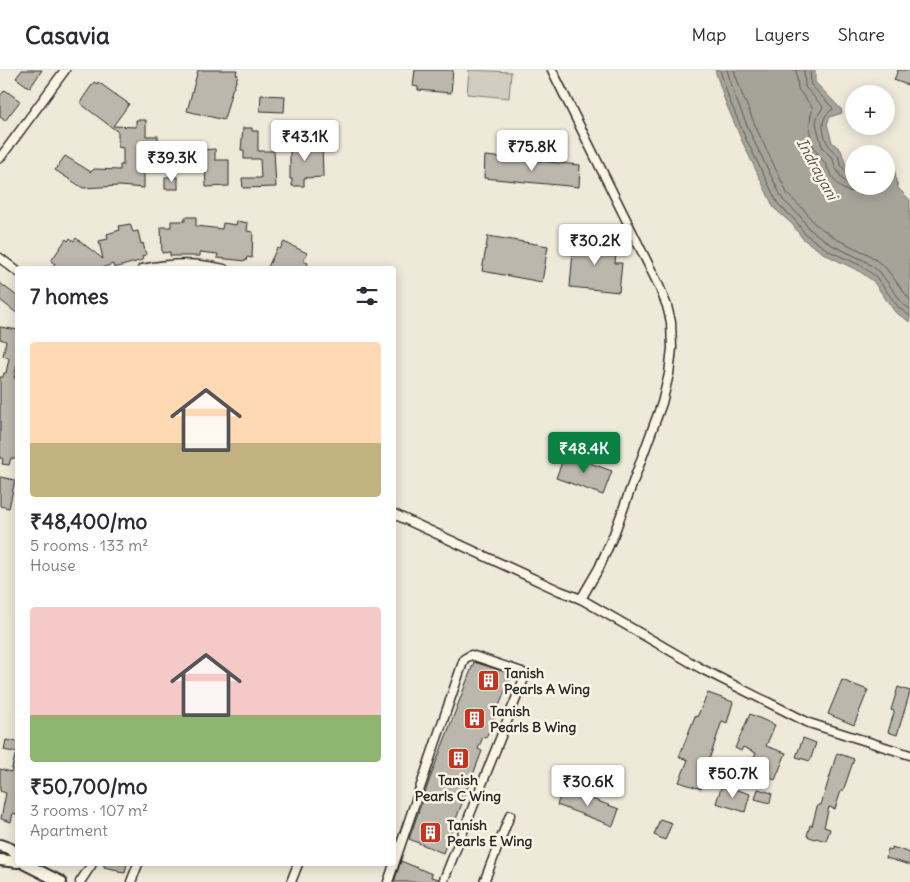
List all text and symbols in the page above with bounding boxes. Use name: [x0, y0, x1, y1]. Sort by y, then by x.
text: Casavia: [25, 20, 110, 50]
text: Map: [691, 23, 726, 46]
text: Layers: [754, 23, 810, 46]
text: Share: [838, 23, 885, 46]
map controls: [845, 85, 895, 195]
button: +: [845, 85, 895, 135]
pin: ₹43.1K: [264, 119, 346, 162]
text: ₹43.1K: [282, 126, 328, 146]
pin: ₹75.8K: [491, 129, 573, 172]
water label: Indrayani: [793, 135, 843, 204]
text: ₹75.8K: [508, 136, 556, 156]
pin: ₹39.3K: [131, 140, 213, 183]
button: −: [845, 145, 895, 195]
text: ₹39.3K: [147, 147, 197, 167]
pin: ₹30.2K: [554, 224, 636, 266]
text: ₹30.2K: [570, 230, 620, 250]
icon: filters: [353, 282, 381, 310]
text: 7 homes: [30, 283, 109, 310]
icon: home: [161, 375, 251, 465]
pin: ₹48.4K: [543, 432, 625, 474]
text: ₹48.4K: [559, 438, 609, 458]
text: ₹48,400/mo: [30, 508, 147, 535]
text: 5 rooms · 133 m²: [30, 535, 148, 555]
text: House: [30, 555, 76, 575]
icon: home: [161, 640, 251, 730]
place label: Tanish Pearls A Wing: [504, 664, 590, 698]
building icon: Tanish Pearls A Wing: [476, 669, 500, 693]
place label: Tanish Pearls B Wing: [490, 702, 576, 736]
building icon: Tanish Pearls B Wing: [462, 707, 486, 731]
building icon: Tanish Pearls C Wing: [446, 746, 470, 770]
pin: ₹50.7K: [692, 756, 774, 799]
text: ₹50.7K: [708, 763, 758, 783]
pin: ₹30.6K: [547, 764, 629, 807]
place label: Tanish Pearls C Wing: [415, 771, 501, 805]
text: ₹30.6K: [562, 771, 614, 791]
text: ₹50,700/mo: [30, 773, 148, 800]
text: 3 rooms · 107 m²: [30, 800, 148, 820]
place label: Tanish Pearls E Wing: [447, 816, 533, 850]
text: Apartment: [30, 820, 108, 840]
building icon: Tanish Pearls E Wing: [419, 821, 443, 845]

